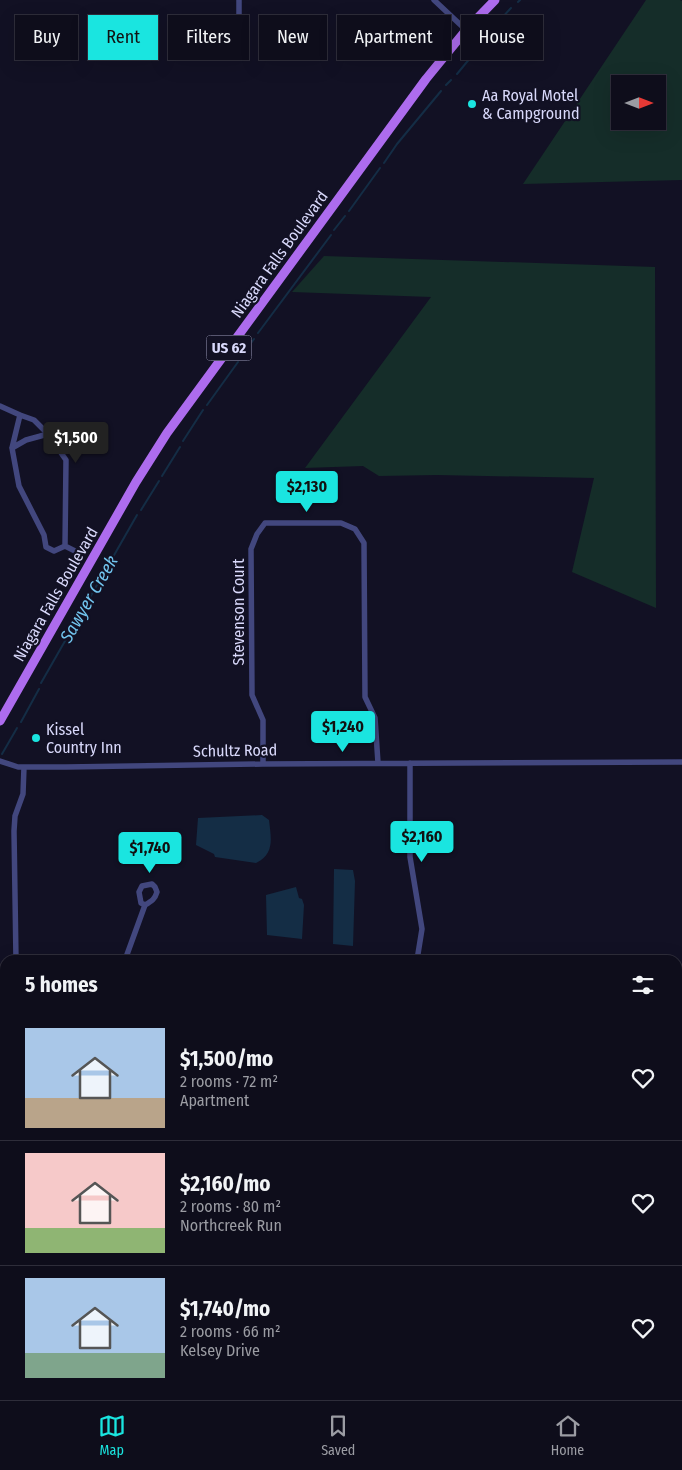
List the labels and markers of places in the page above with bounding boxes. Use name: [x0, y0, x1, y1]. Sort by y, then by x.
place label: Aa Royal Motel & Campground: [482, 86, 579, 123]
marker: Aa Royal Motel & Campground: [466, 98, 478, 110]
pin: $1,500: [35, 422, 117, 464]
pin: $2,130: [266, 470, 348, 513]
pin: $1,240: [302, 710, 384, 753]
place label: Kissel Country Inn: [46, 720, 122, 757]
marker: Kissel Country Inn: [30, 732, 42, 744]
pin: $2,160: [381, 820, 463, 863]
pin: $1,740: [109, 832, 191, 874]

